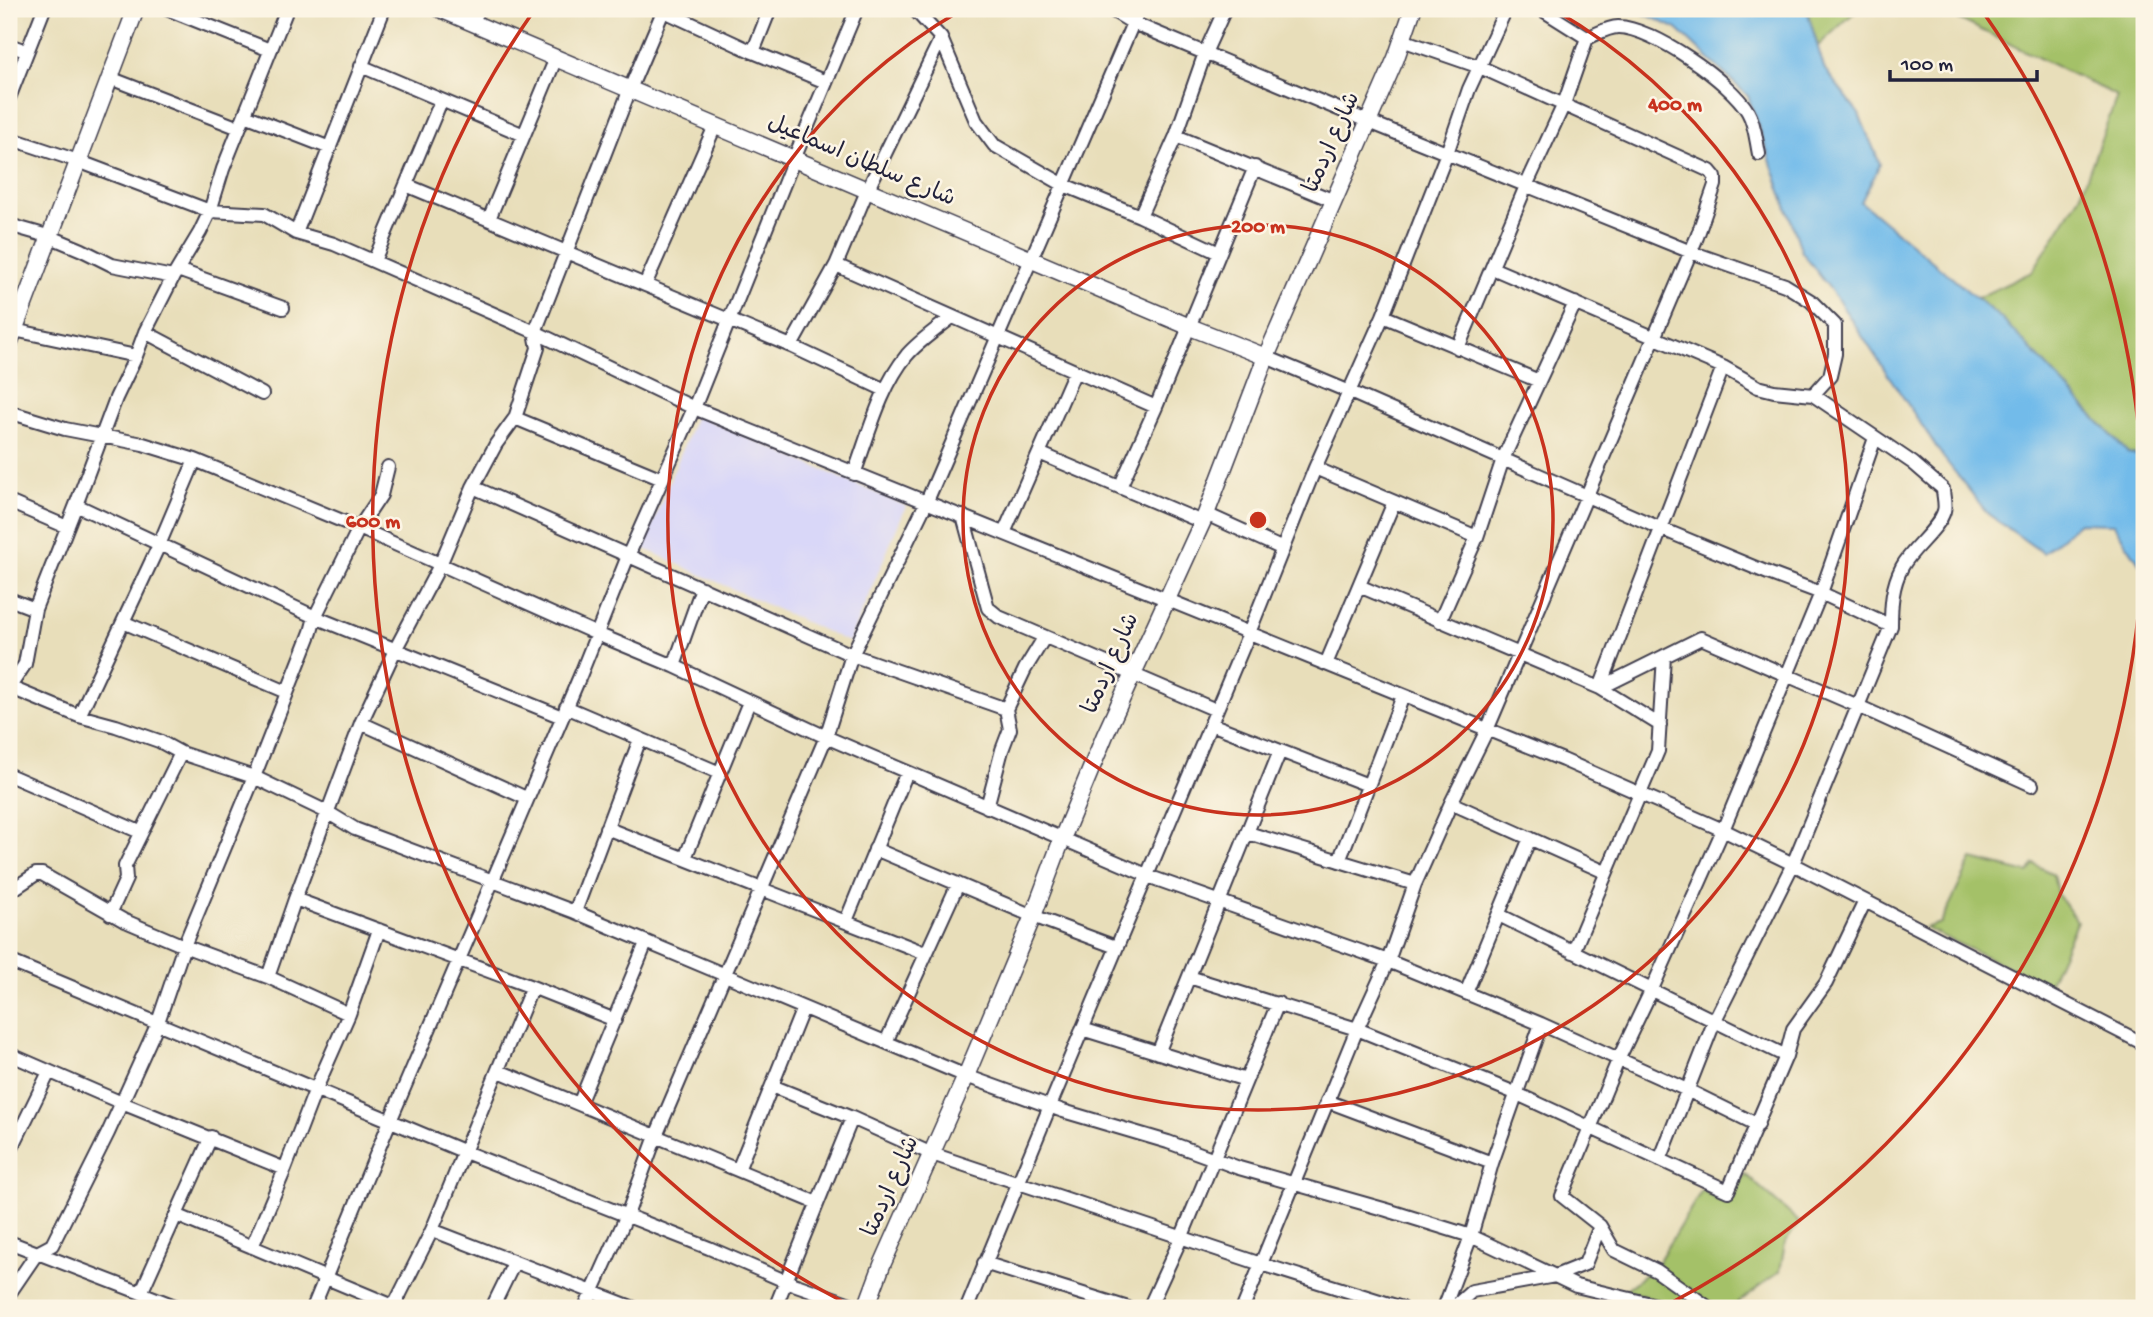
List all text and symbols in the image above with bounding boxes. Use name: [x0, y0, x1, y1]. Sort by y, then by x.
scale bar: [1890, 38, 2038, 82]
text: 100 m: [1900, 54, 1953, 79]
street label: شارع اردمتا: [1299, 88, 1367, 198]
text: 400 m: [1647, 94, 1702, 119]
street label: شارع سلطان اسماعيل: [763, 110, 959, 214]
text: 200 m: [1231, 216, 1285, 241]
centre of rings: [1246, 508, 1270, 532]
text: 600 m: [346, 511, 400, 536]
street label: شارع اردمتا: [1078, 609, 1146, 719]
street label: شارع اردمتا: [858, 1132, 926, 1242]

